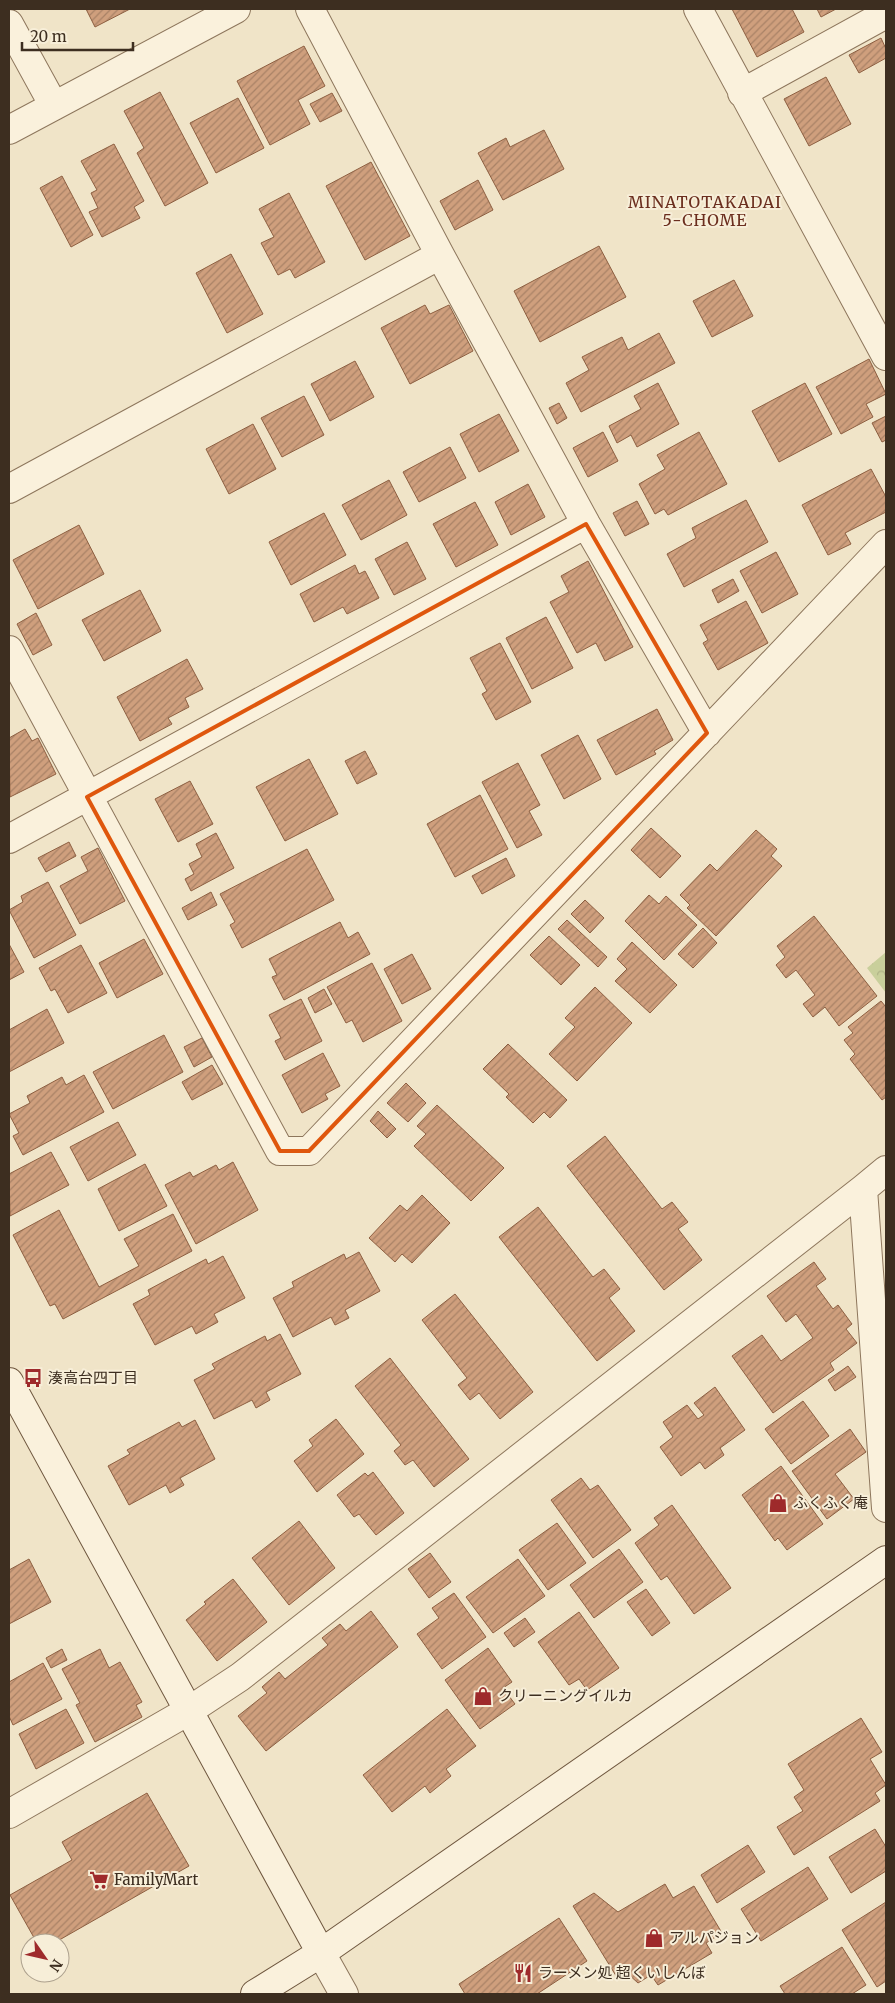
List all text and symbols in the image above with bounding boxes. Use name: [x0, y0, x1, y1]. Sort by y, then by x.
scale bar: [22, 20, 134, 52]
text: 20 m: [30, 27, 67, 46]
district label: MINATOTAKADAI 5-CHOME: [628, 192, 782, 230]
bus stop icon: 湊高台四丁目: [22, 1367, 44, 1389]
place label: 湊高台四丁目: [48, 1368, 138, 1387]
shop icon: ふくふく庵: [767, 1492, 789, 1514]
place label: ふくふく庵: [793, 1493, 868, 1512]
shop icon: クリーニングイルカ: [472, 1685, 494, 1707]
place label: クリーニングイルカ: [498, 1686, 633, 1705]
supermarket icon: FamilyMart: [88, 1869, 110, 1891]
place label: FamilyMart: [114, 1870, 198, 1889]
shop icon: アルパジョン: [643, 1927, 665, 1949]
place label: アルパジョン: [669, 1928, 759, 1947]
north arrow: [20, 1933, 70, 1983]
text: N: [45, 1956, 66, 1975]
restaurant icon: ラーメン処 超くいしんぼ: [512, 1962, 534, 1984]
place label: ラーメン処 超くいしんぼ: [538, 1963, 706, 1982]

